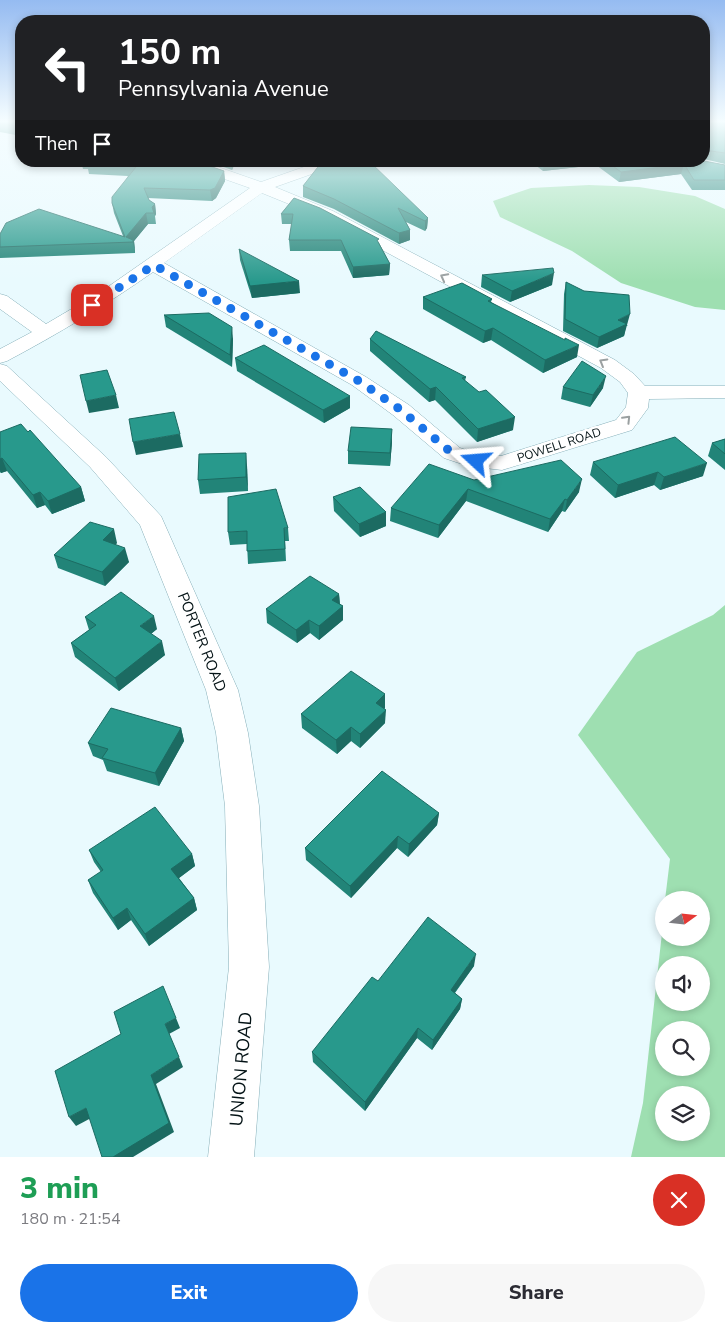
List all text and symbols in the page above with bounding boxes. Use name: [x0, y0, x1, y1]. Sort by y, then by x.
text: 150 m: [118, 29, 221, 76]
icon: left: [35, 35, 100, 100]
text: Pennsylvania Avenue: [118, 74, 329, 104]
icon: arrive: [88, 130, 116, 158]
text: Then: [35, 131, 78, 157]
one-way arrow: [440, 273, 449, 283]
pin: [71, 284, 113, 326]
icon: arrive: [78, 291, 106, 319]
one-way arrow: [599, 358, 608, 368]
one-way arrow: [621, 416, 630, 425]
street label: POWELL ROAD: [515, 424, 603, 466]
position arrow: [449, 434, 501, 486]
street label: PORTER ROAD: [173, 589, 231, 695]
north arrow: [655, 891, 710, 946]
map controls: [655, 891, 710, 1141]
button: sound: [655, 956, 710, 1011]
street label: UNION ROAD: [224, 1011, 258, 1127]
button: search: [655, 1021, 710, 1076]
button: layers: [655, 1086, 710, 1141]
text: 3 min: [20, 1168, 99, 1209]
button: close: [653, 1174, 705, 1226]
text: 180 m · 21:54: [20, 1208, 121, 1230]
button: Exit: [20, 1264, 358, 1322]
button: Share: [368, 1264, 705, 1322]

